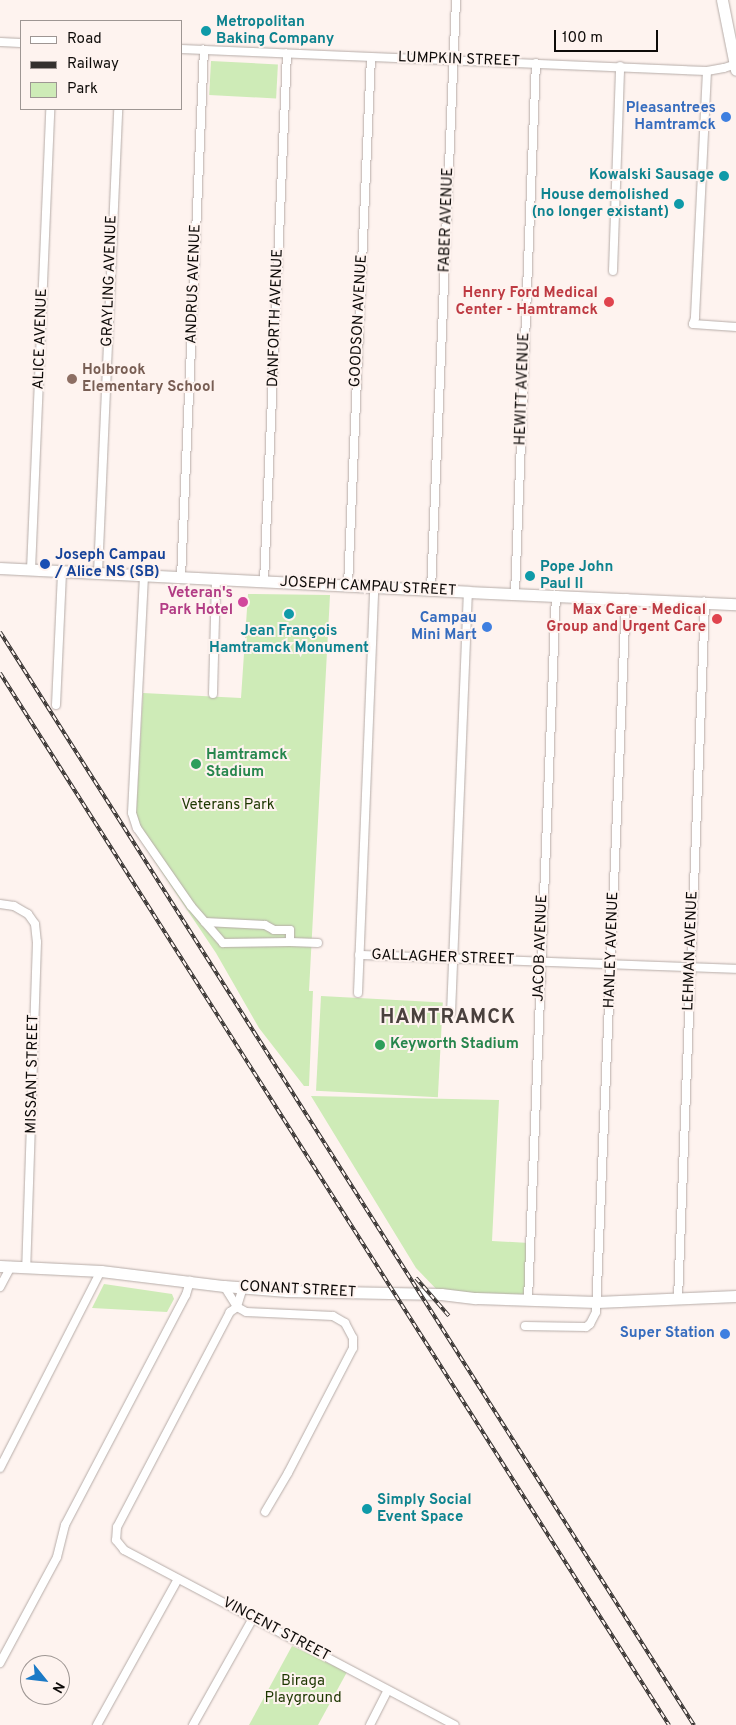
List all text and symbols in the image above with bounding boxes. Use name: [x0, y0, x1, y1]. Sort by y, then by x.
place label: Metropolitan Baking Company: [216, 13, 334, 48]
legend: [20, 20, 182, 110]
scale bar: [556, 20, 660, 52]
marker: Metropolitan Baking Company: [200, 25, 212, 37]
text: 100 m: [562, 29, 603, 48]
text: Road: [67, 30, 102, 49]
street label: LUMPKIN STREET: [398, 49, 520, 71]
text: Railway: [67, 55, 119, 74]
text: Park: [67, 80, 98, 99]
place label: Pleasantrees Hamtramck: [626, 99, 716, 134]
marker: Pleasantrees Hamtramck: [720, 111, 732, 123]
street label: FABER AVENUE: [436, 167, 458, 273]
place label: Kowalski Sausage: [589, 167, 714, 185]
marker: Kowalski Sausage: [718, 170, 730, 182]
place label: House demolished (no longer existant): [532, 186, 669, 221]
marker: House demolished (no longer existant): [673, 198, 685, 210]
street label: GRAYLING AVENUE: [99, 215, 121, 347]
street label: ANDRUS AVENUE: [183, 224, 205, 344]
street label: DANFORTH AVENUE: [265, 248, 287, 388]
street label: GOODSON AVENUE: [347, 254, 371, 388]
place label: Henry Ford Medical Center - Hamtramck: [456, 284, 598, 319]
street label: ALICE AVENUE: [30, 288, 52, 390]
marker: Henry Ford Medical Center - Hamtramck: [602, 295, 616, 309]
street label: HEWITT AVENUE: [512, 332, 534, 446]
place label: Holbrook Elementary School: [82, 361, 215, 396]
marker: Holbrook Elementary School: [66, 373, 78, 385]
place label: Joseph Campau / Alice NS (SB): [55, 546, 166, 581]
marker: Joseph Campau / Alice NS (SB): [39, 558, 51, 570]
place label: Pope John Paul II: [540, 558, 613, 593]
marker: Pope John Paul II: [524, 570, 536, 582]
street label: JOSEPH CAMPAU STREET: [279, 573, 457, 601]
place label: Veteran's Park Hotel: [159, 584, 233, 619]
marker: Veteran's Park Hotel: [237, 596, 249, 608]
place label: Max Care - Medical Group and Urgent Care: [546, 601, 706, 636]
marker: Jean François Hamtramck Monument: [283, 608, 295, 620]
place label: Campau Mini Mart: [411, 609, 477, 644]
marker: Max Care - Medical Group and Urgent Care: [710, 612, 724, 626]
marker: Campau Mini Mart: [481, 621, 493, 633]
place label: Jean François Hamtramck Monument: [209, 622, 369, 657]
place label: Hamtramck Stadium: [206, 746, 288, 781]
marker: Hamtramck Stadium: [190, 758, 202, 770]
park label: Veterans Park: [181, 797, 275, 815]
street label: LEHMAN AVENUE: [680, 890, 702, 1012]
street label: HANLEY AVENUE: [601, 891, 623, 1009]
street label: JACOB AVENUE: [530, 894, 552, 1002]
street label: GALLAGHER STREET: [371, 947, 515, 969]
district label: HAMTRAMCK: [379, 1006, 517, 1030]
street label: MISSANT STREET: [23, 1014, 43, 1134]
place label: Keyworth Stadium: [390, 1036, 519, 1054]
marker: Keyworth Stadium: [374, 1039, 386, 1051]
street label: CONANT STREET: [239, 1278, 357, 1302]
place label: Super Station: [620, 1325, 715, 1343]
marker: Super Station: [719, 1328, 731, 1340]
place label: Simply Social Event Space: [377, 1491, 472, 1526]
marker: Simply Social Event Space: [361, 1503, 373, 1515]
street label: VINCENT STREET: [219, 1594, 333, 1666]
north arrow: [20, 1655, 70, 1705]
park label: Biraga Playground: [264, 1672, 342, 1707]
text: N: [48, 1679, 68, 1696]

